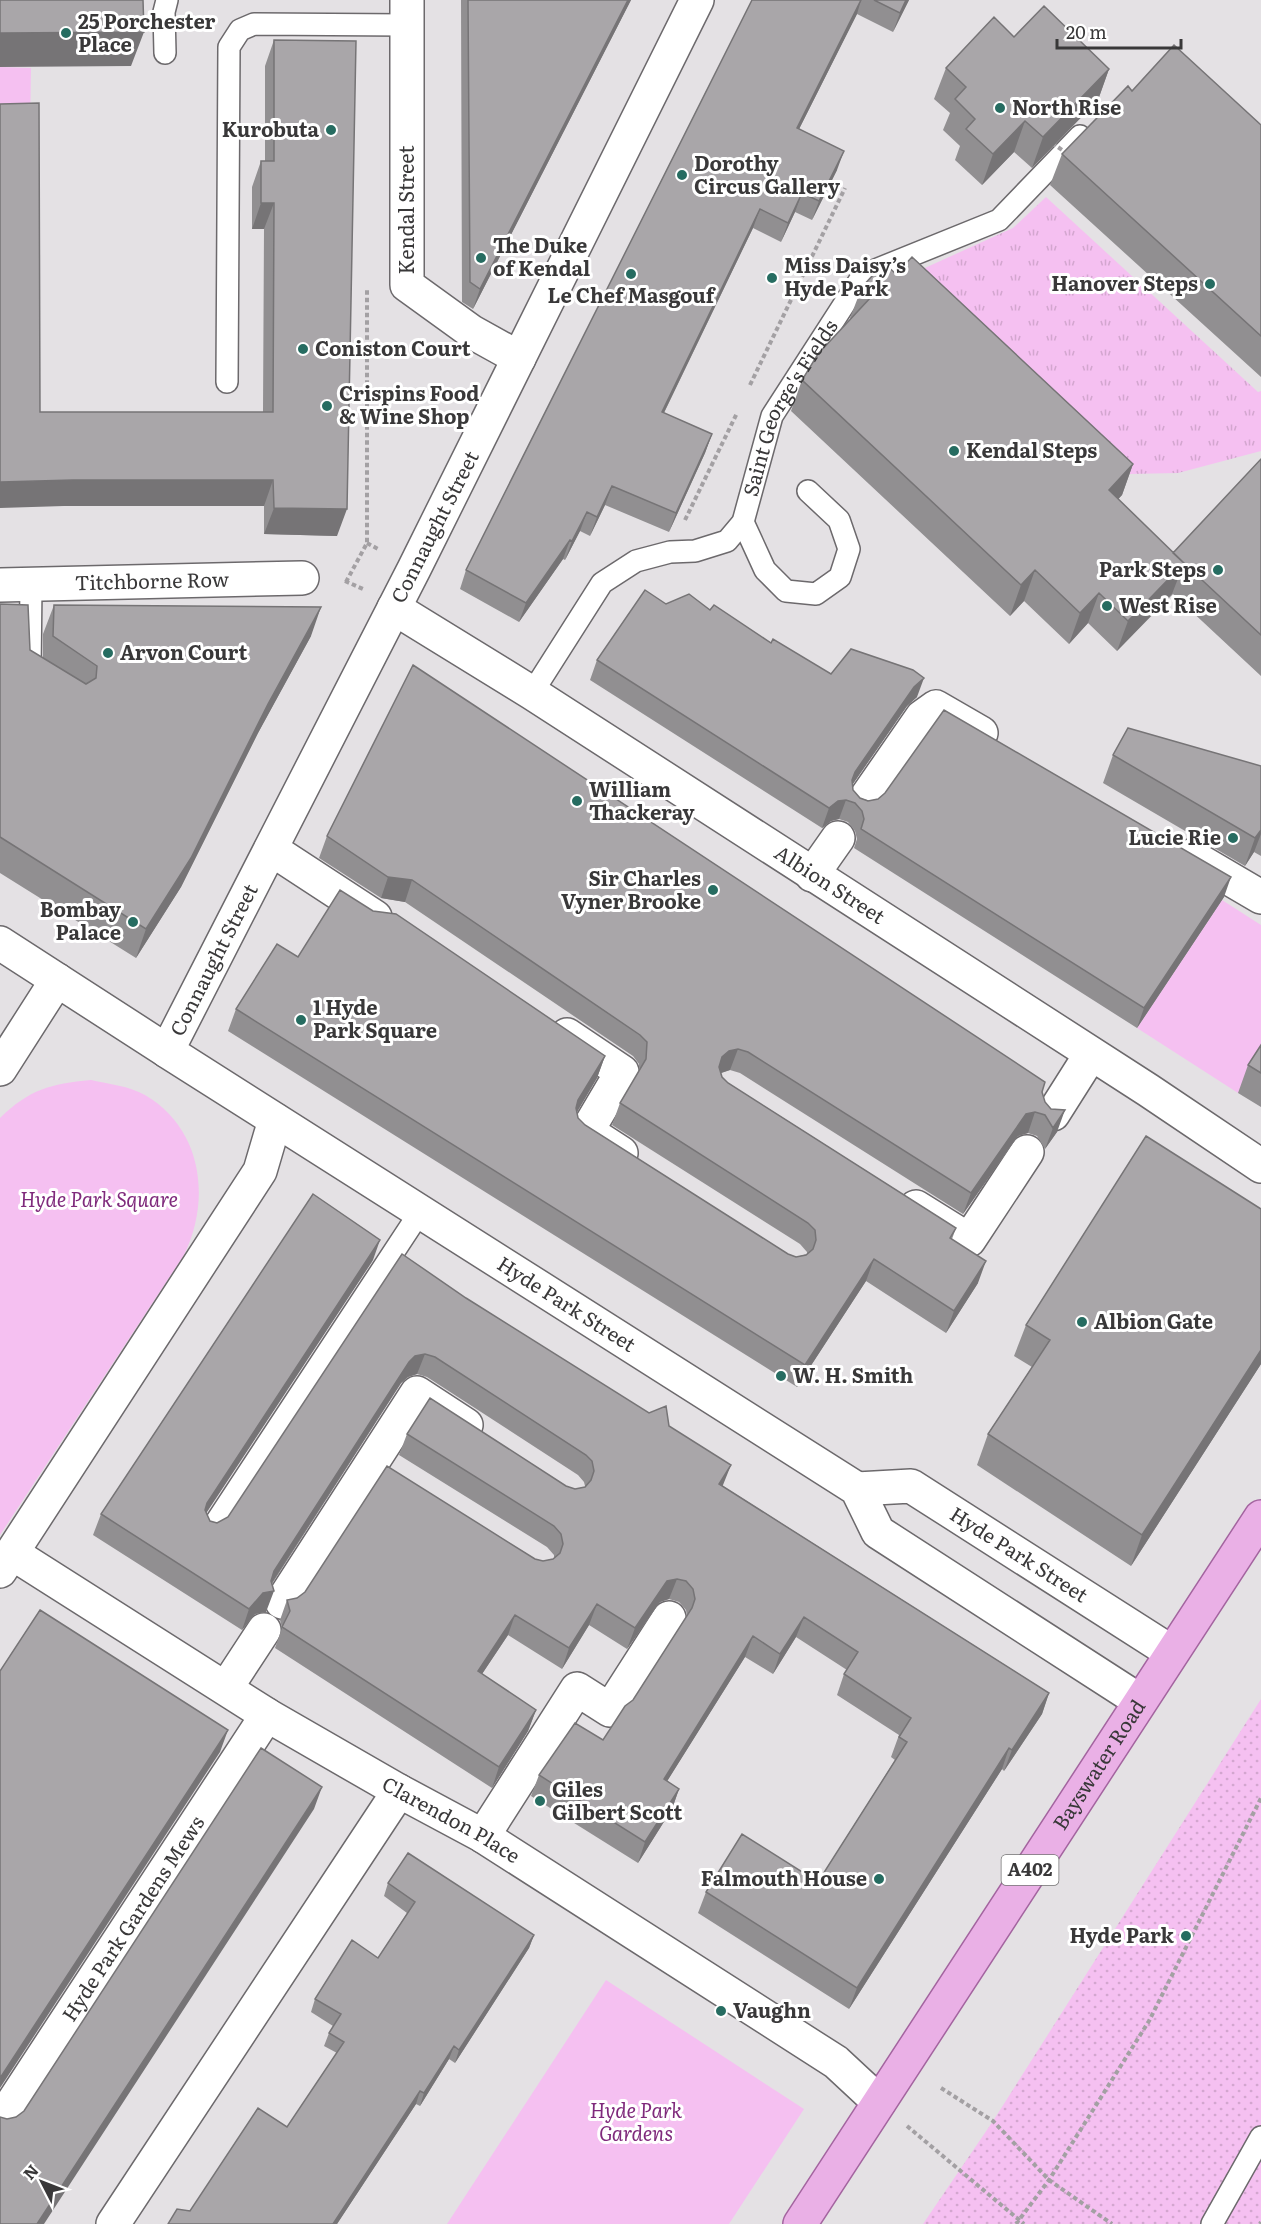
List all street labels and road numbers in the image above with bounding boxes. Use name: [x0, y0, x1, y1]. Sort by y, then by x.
street label: Kendal Street: [390, 146, 420, 274]
street label: Saint George's Fields: [734, 313, 844, 499]
street label: Connaught Street: [382, 445, 485, 608]
street label: Titchborne Row: [74, 563, 230, 596]
street label: Albion Street: [769, 836, 892, 930]
street label: Connaught Street: [161, 878, 264, 1041]
street label: Hyde Park Street: [492, 1248, 642, 1358]
street label: Hyde Park Street: [945, 1498, 1095, 1608]
street label: Bayswater Road: [1044, 1693, 1151, 1835]
street label: Clarendon Place: [377, 1768, 527, 1869]
street label: Hyde Park Gardens Mews: [53, 1809, 210, 2027]
road number: A402: [1002, 1855, 1058, 1885]

